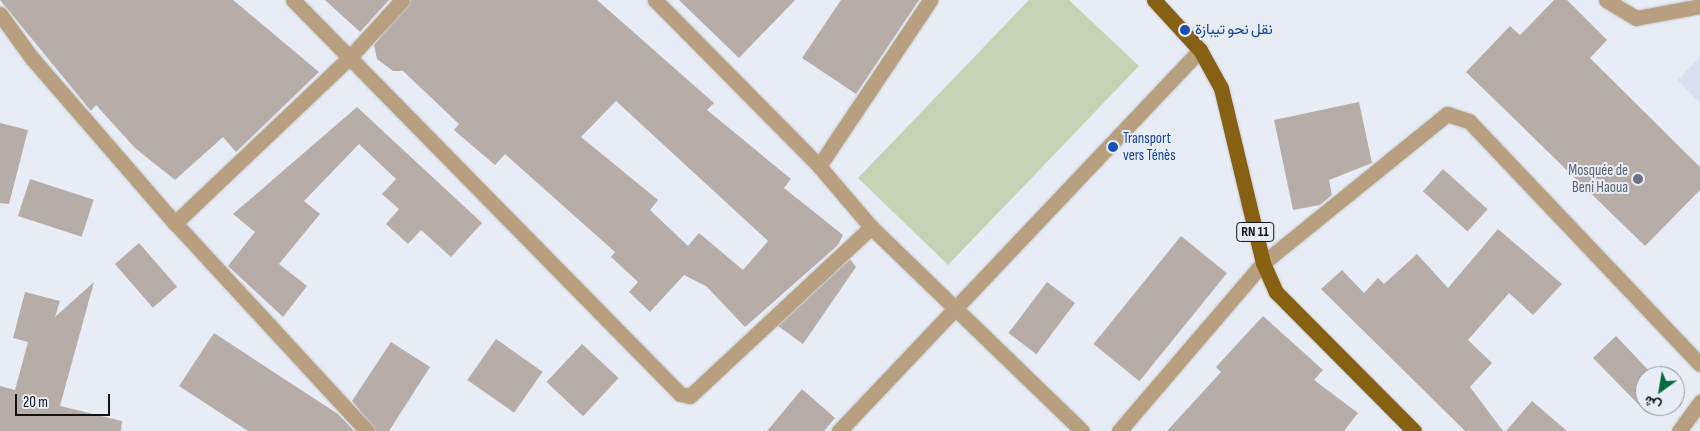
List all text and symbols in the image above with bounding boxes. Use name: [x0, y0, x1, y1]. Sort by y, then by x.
place label: نقل نحو تيبازة: [1195, 21, 1273, 39]
marker: نقل نحو تيبازة: [1179, 24, 1191, 36]
place label: Transport vers Ténès: [1123, 129, 1176, 164]
marker: Transport vers Ténès: [1107, 141, 1119, 153]
place label: Mosquée de Beni Haoua: [1568, 161, 1628, 196]
marker: Mosquée de Beni Haoua: [1632, 173, 1644, 185]
road number: RN 11: [1235, 220, 1275, 243]
north arrow: [1635, 366, 1685, 416]
scale bar: [18, 384, 112, 416]
text: ش: [1641, 392, 1664, 415]
text: 20 m: [23, 393, 48, 412]

